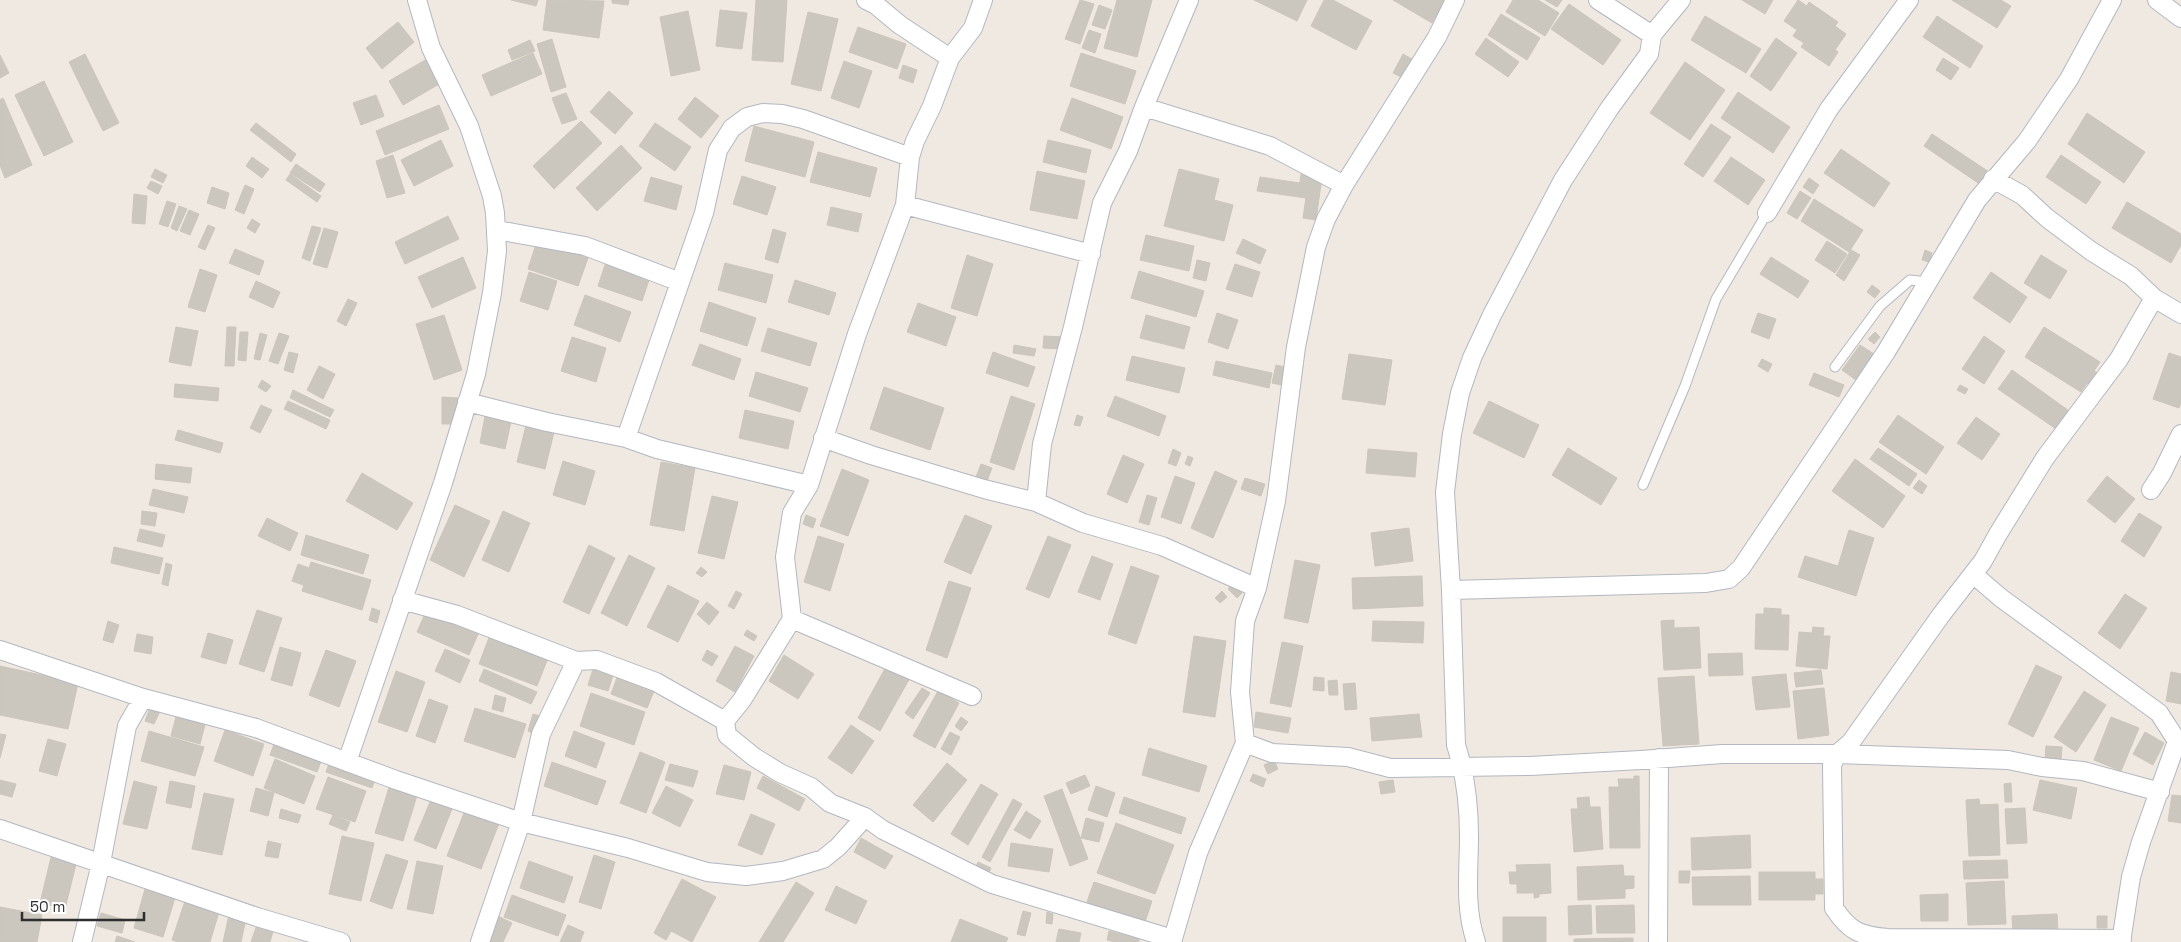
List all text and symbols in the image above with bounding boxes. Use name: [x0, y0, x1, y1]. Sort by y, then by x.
scale bar: [22, 890, 145, 922]
text: 50 m: [30, 897, 65, 916]

